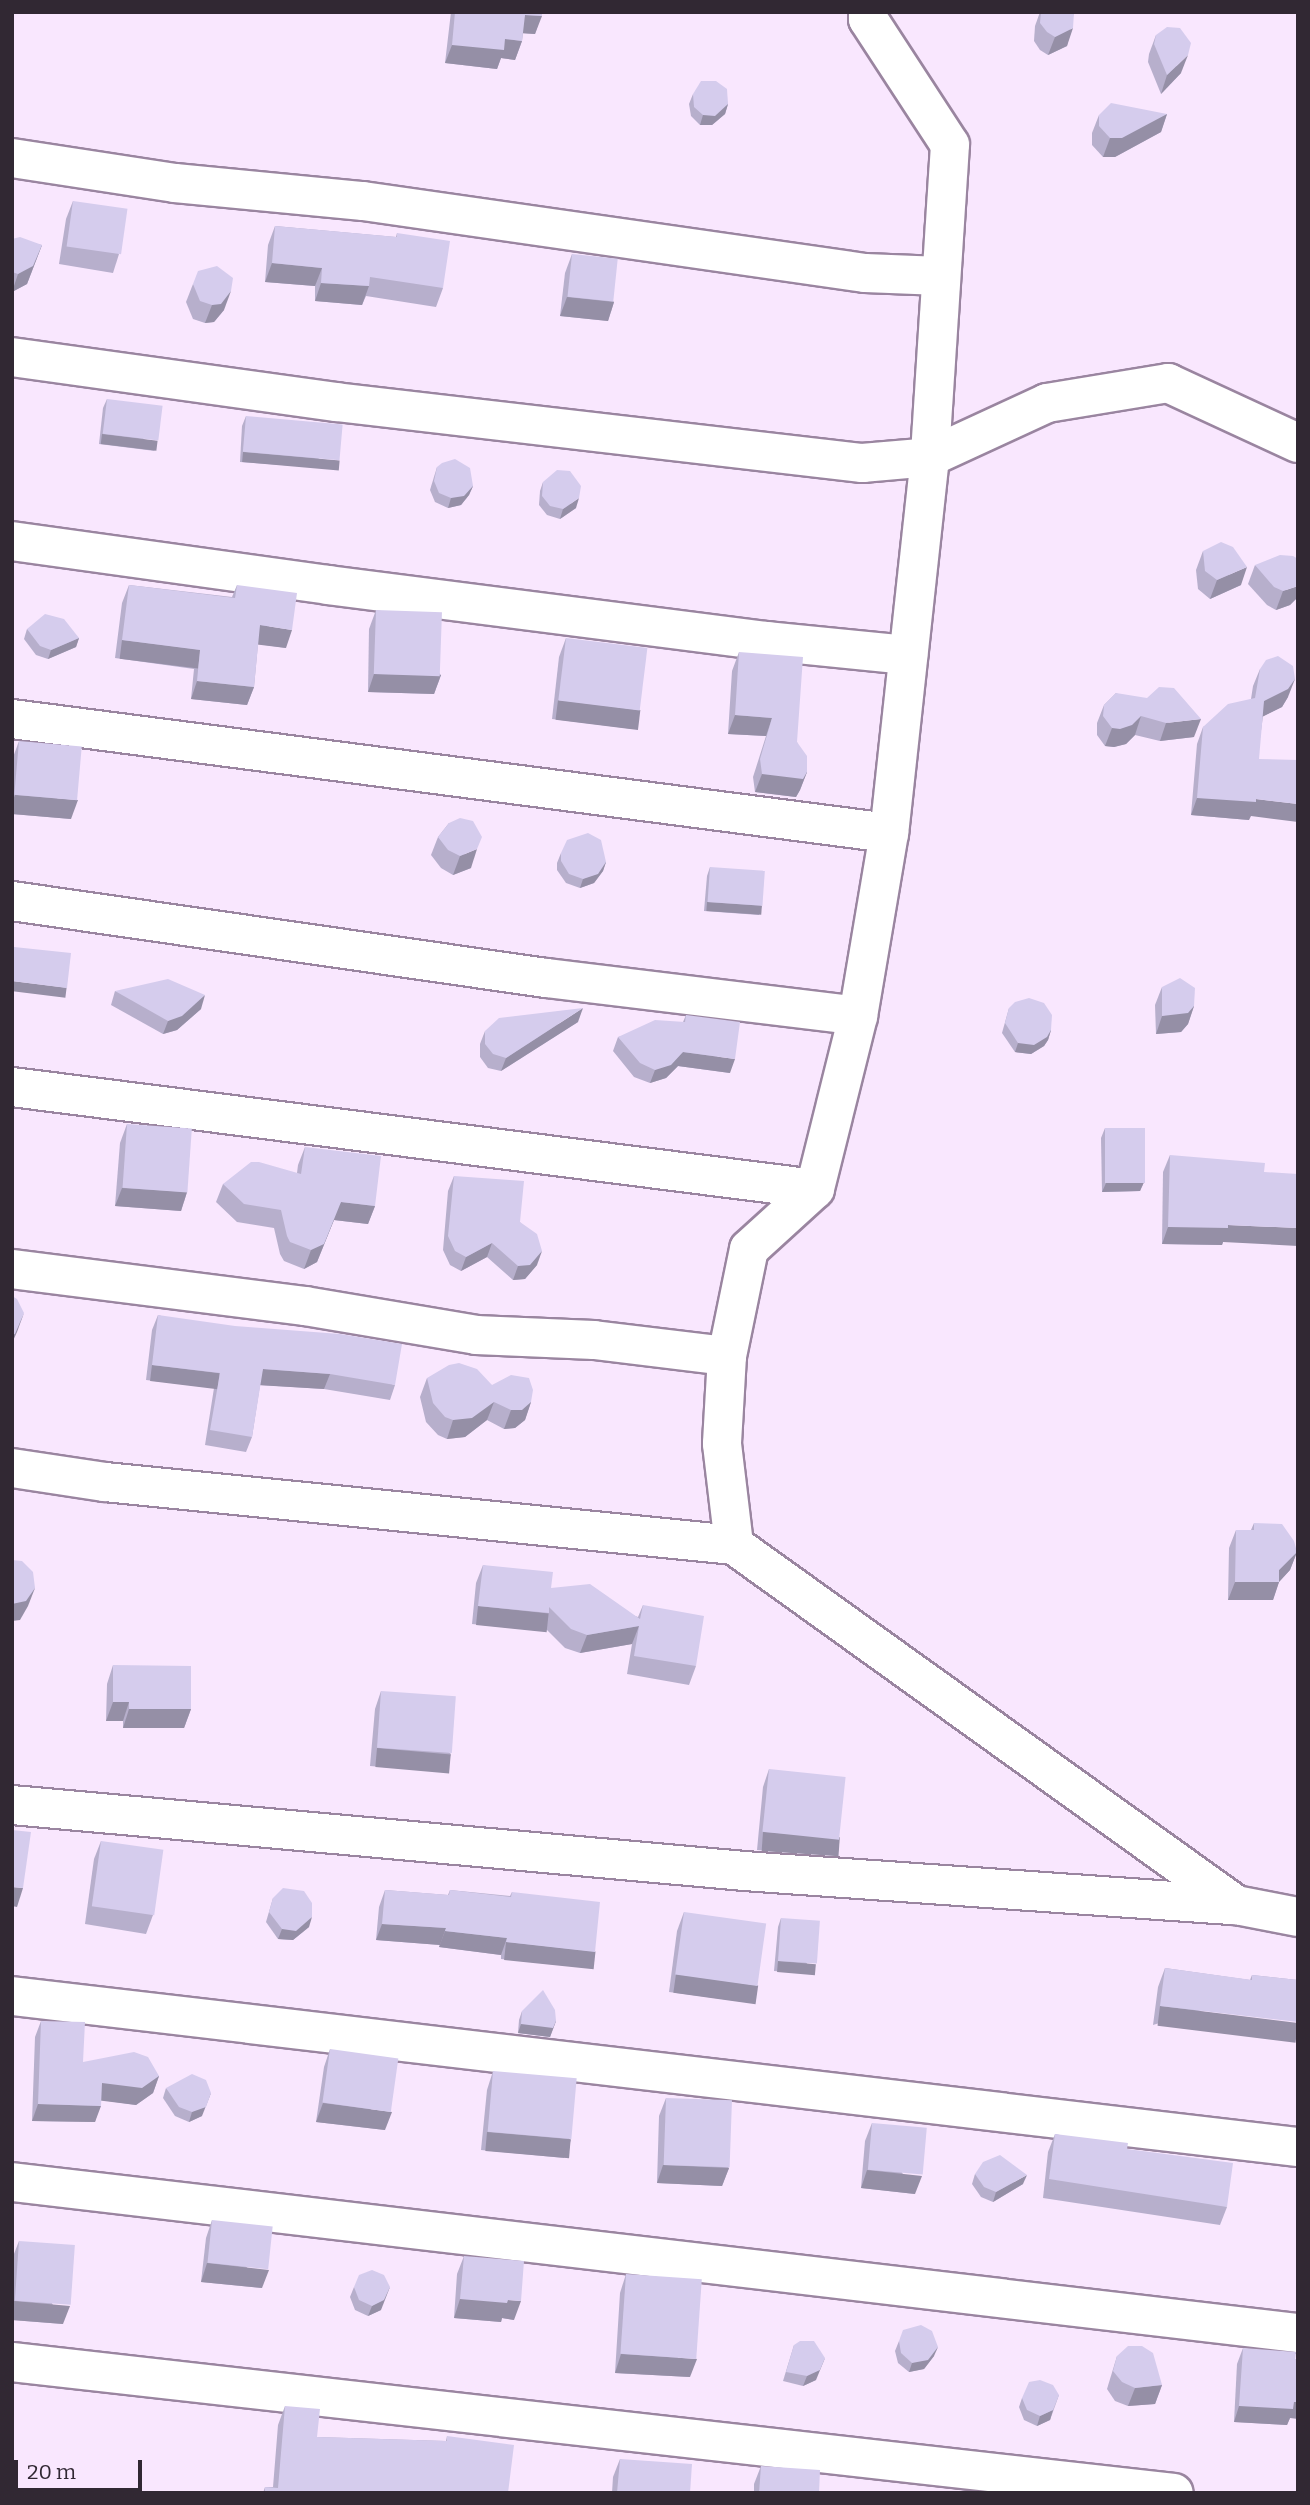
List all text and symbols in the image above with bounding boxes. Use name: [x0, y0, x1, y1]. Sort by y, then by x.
scale bar: [18, 2446, 145, 2490]
text: 20 m: [27, 2459, 76, 2485]

